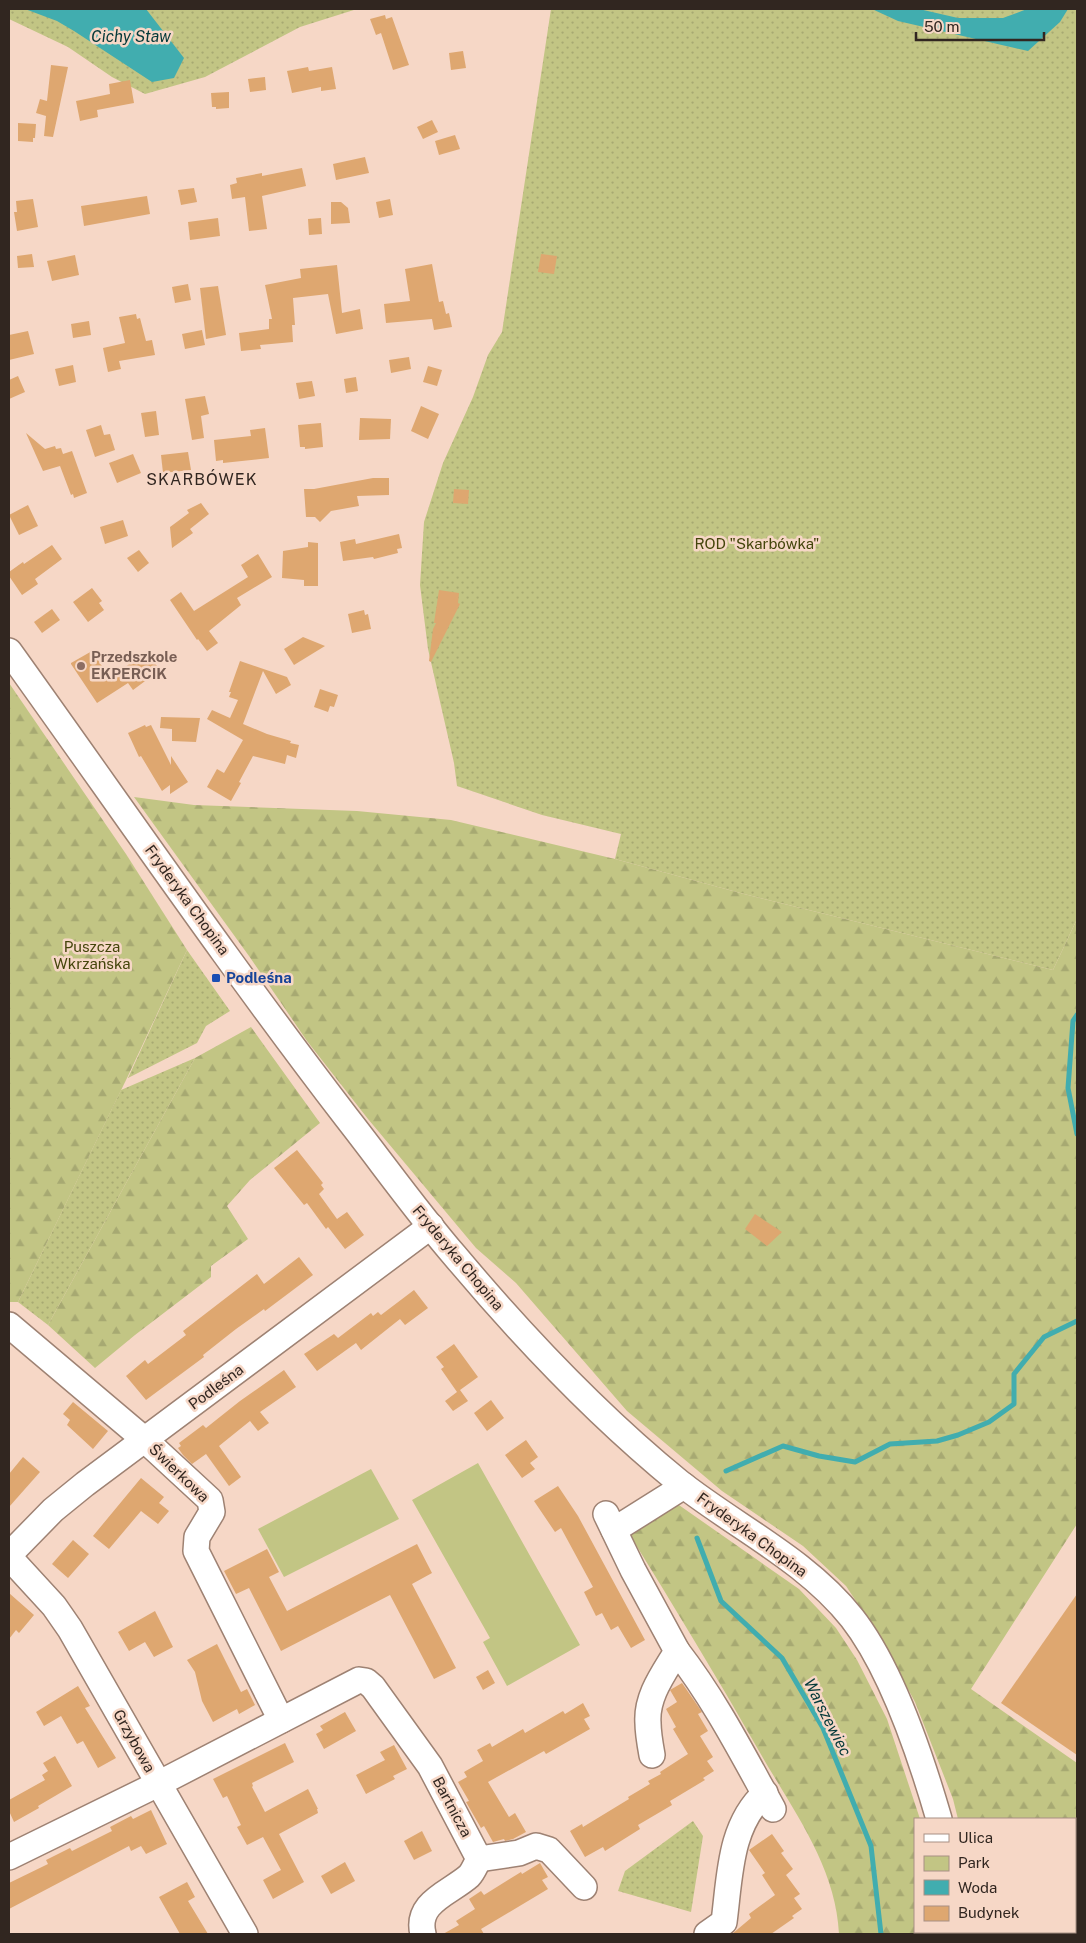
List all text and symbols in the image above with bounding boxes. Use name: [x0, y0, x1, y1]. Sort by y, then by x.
scale bar: [916, 10, 1044, 42]
text: 50 m: [924, 18, 959, 35]
water label: Cichy Staw: [91, 27, 172, 46]
district label: SKARBÓWEK: [146, 469, 258, 489]
park label: ROD "Skarbówka": [695, 535, 819, 552]
place label: Przedszkole EKPERCIK: [91, 648, 177, 682]
marker: Przedszkole EKPERCIK: [75, 660, 87, 672]
street label: Fryderyka Chopina: [142, 841, 233, 958]
park label: Puszcza Wkrzańska: [54, 938, 130, 972]
place label: Podleśna: [226, 969, 292, 986]
marker: Podleśna: [210, 972, 222, 984]
street label: Fryderyka Chopina: [410, 1202, 507, 1314]
street label: Podleśna: [185, 1361, 246, 1413]
street label: Świerkowa: [146, 1439, 213, 1505]
street label: Fryderyka Chopina: [694, 1489, 811, 1580]
water label: Warszewiec: [800, 1675, 855, 1759]
street label: Grzybowa: [110, 1706, 159, 1775]
street label: Bartnicza: [429, 1774, 475, 1840]
legend: [914, 1818, 1076, 1933]
text: Ulica: [958, 1829, 993, 1846]
text: Park: [958, 1854, 990, 1871]
text: Woda: [958, 1879, 997, 1896]
text: Budynek: [958, 1904, 1019, 1921]

